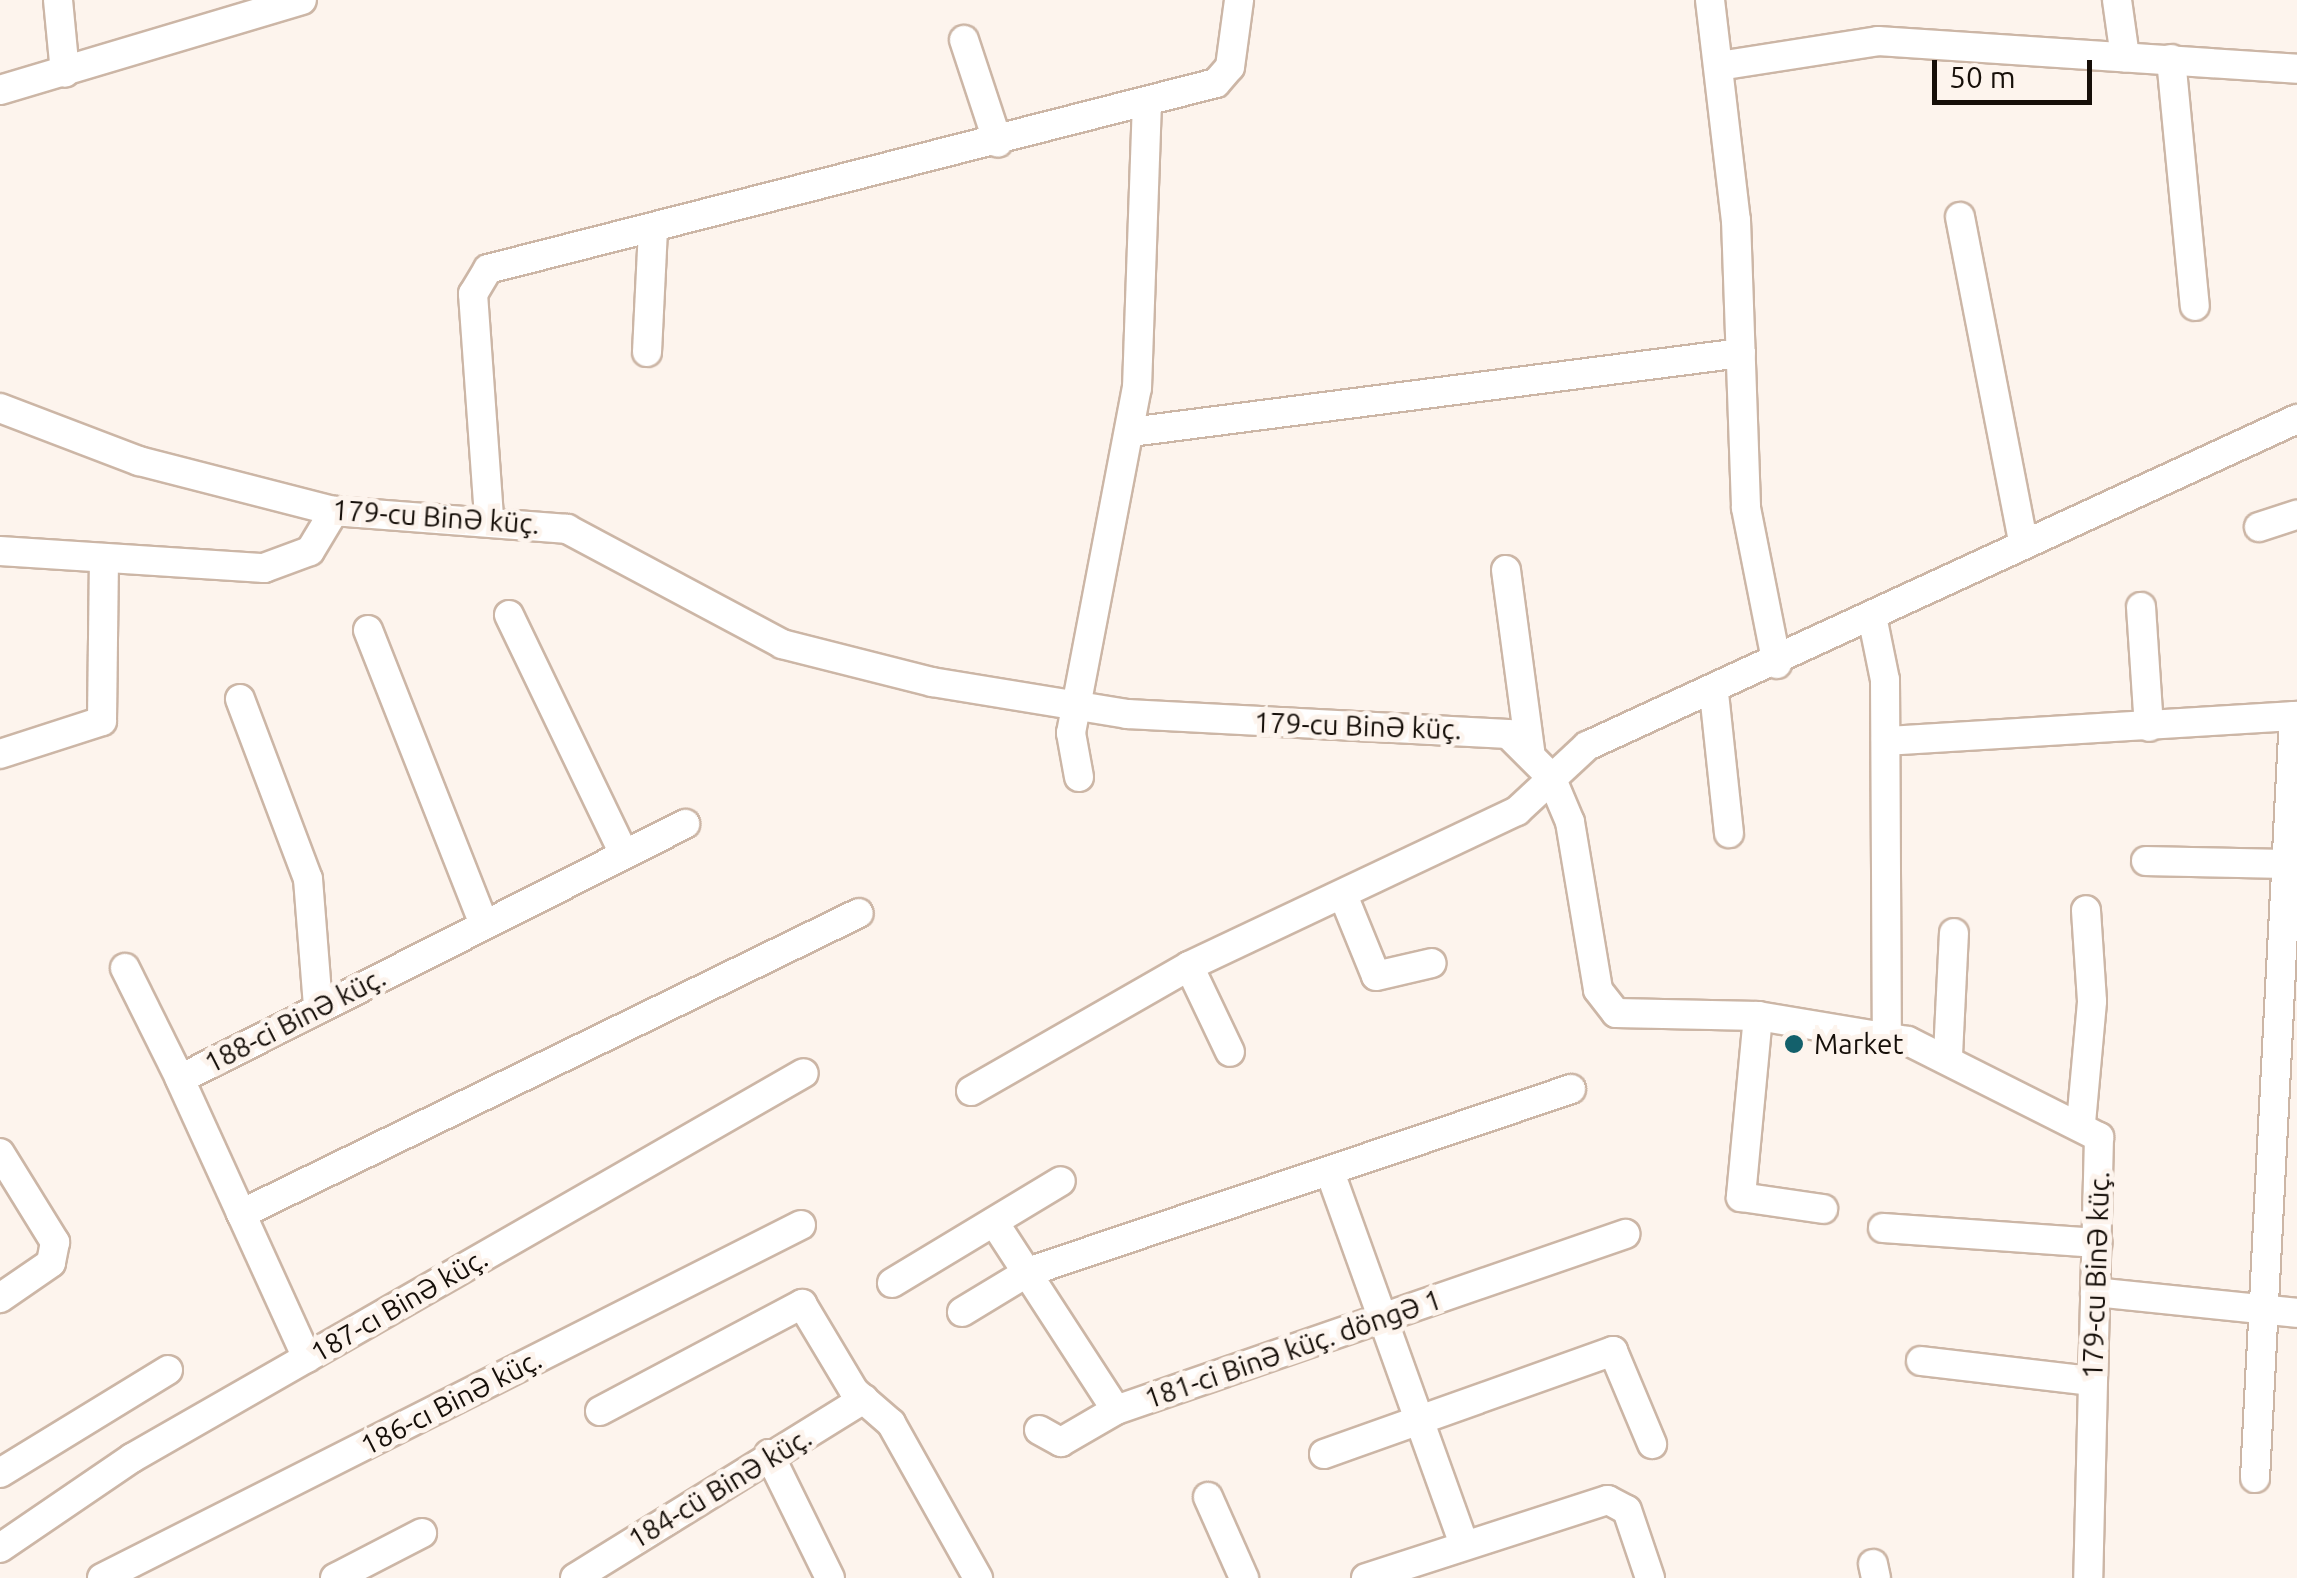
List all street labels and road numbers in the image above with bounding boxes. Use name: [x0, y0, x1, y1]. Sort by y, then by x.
street label: 179-cu Binə küç.: [331, 493, 541, 541]
street label: 179-cu Binə küç.: [1254, 706, 1462, 746]
street label: 188-ci Binə küç.: [199, 960, 391, 1080]
street label: 179-cu Binə küç.: [2076, 1171, 2116, 1379]
street label: 187-cı Binə küç.: [305, 1241, 493, 1369]
street label: 181-ci Binə küç. döngə 1: [1140, 1282, 1446, 1416]
street label: 186-cı Binə küç.: [355, 1342, 547, 1462]
street label: 184-cü Binə küç.: [622, 1420, 818, 1556]

